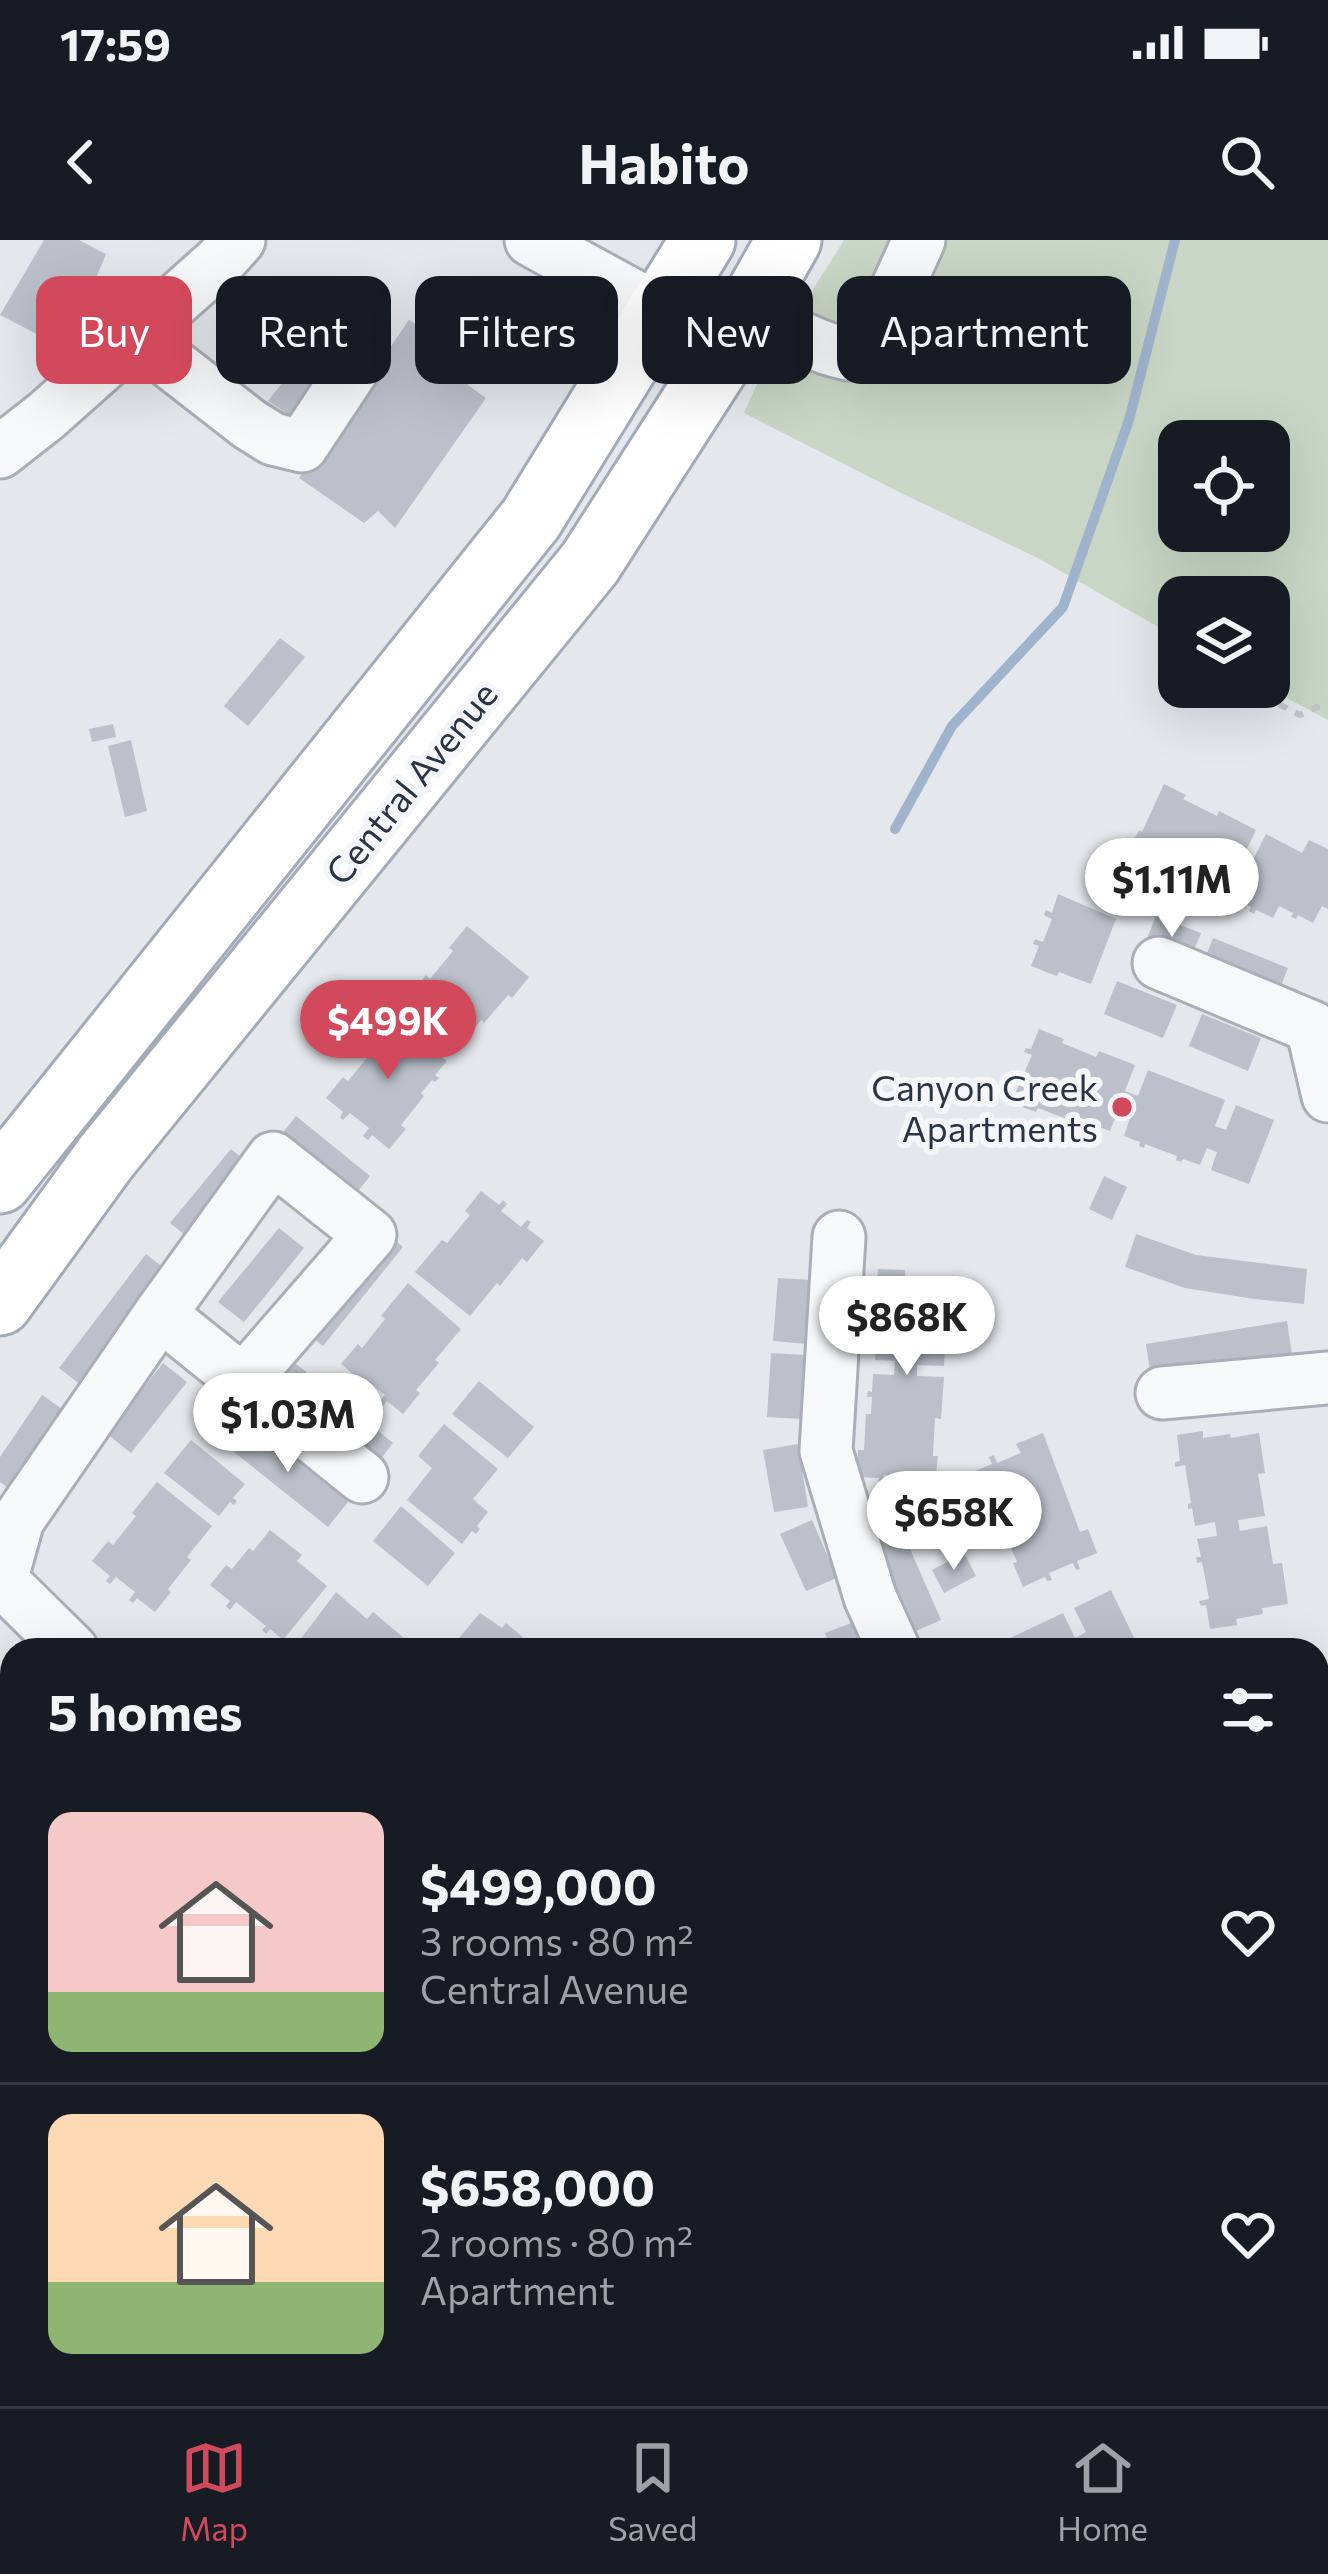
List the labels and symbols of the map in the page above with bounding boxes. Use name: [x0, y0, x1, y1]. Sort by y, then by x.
street label: Central Avenue: [315, 672, 505, 892]
pin: $1.11M: [1074, 838, 1270, 940]
pin: $499K: [304, 980, 472, 1082]
place label: Canyon Creek Apartments: [871, 1064, 1098, 1149]
marker: Canyon Creek Apartments: [1109, 1094, 1135, 1120]
pin: $868K: [823, 1276, 991, 1378]
pin: $1.03M: [190, 1373, 386, 1475]
pin: $658K: [870, 1471, 1038, 1573]

